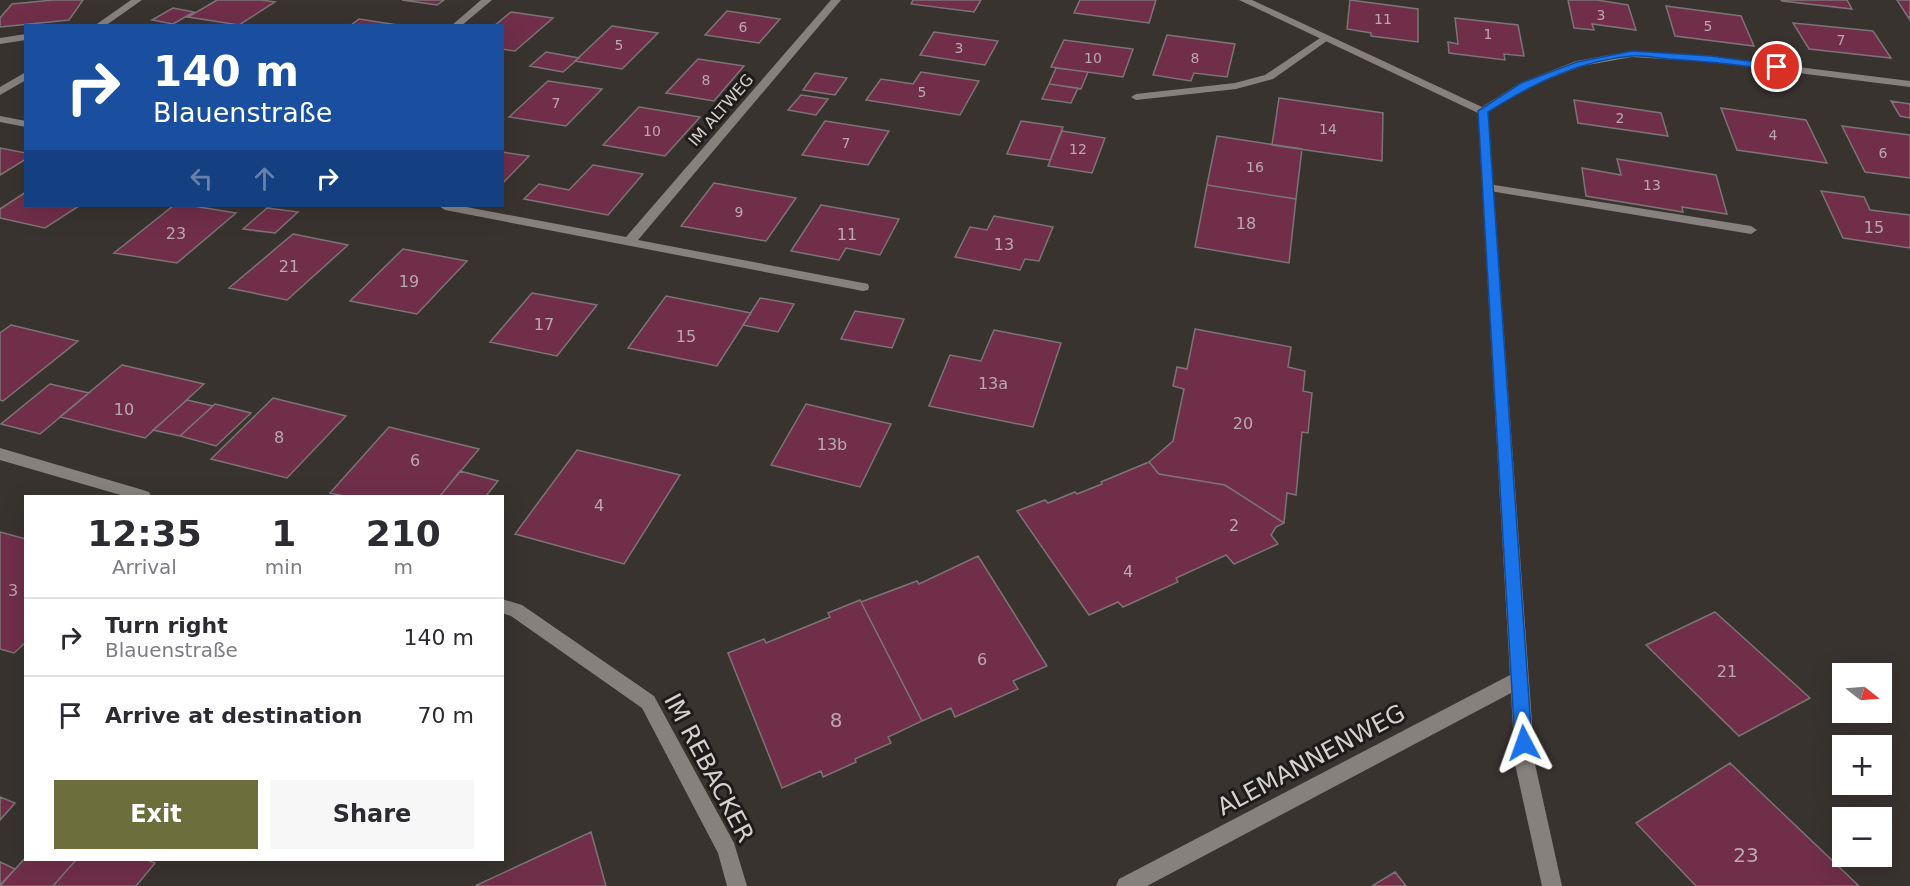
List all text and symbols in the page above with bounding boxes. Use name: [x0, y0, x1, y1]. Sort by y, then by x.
house number: 3: [1597, 7, 1605, 23]
house number: 11: [1374, 11, 1392, 27]
house number: 5: [1704, 18, 1712, 34]
house number: 6: [739, 19, 748, 35]
house number: 1: [1484, 26, 1492, 42]
house number: 7: [1837, 32, 1845, 48]
house number: 5: [615, 37, 623, 53]
house number: 3: [955, 40, 963, 56]
pin: [1751, 41, 1802, 92]
text: 140 m: [153, 47, 299, 96]
icon: right: [54, 48, 132, 126]
house number: 10: [1084, 50, 1102, 66]
house number: 8: [1191, 50, 1199, 66]
icon: arrive: [1760, 50, 1793, 83]
street label: IM ALTWEG: [685, 70, 757, 150]
house number: 8: [702, 72, 710, 88]
house number: 5: [918, 84, 926, 100]
house number: 7: [552, 95, 560, 111]
text: Blauenstraße: [153, 97, 332, 128]
house number: 2: [1616, 110, 1624, 126]
house number: 14: [1319, 121, 1337, 137]
house number: 10: [643, 123, 661, 139]
house number: 4: [1769, 127, 1778, 143]
house number: 7: [842, 135, 850, 151]
house number: 12: [1069, 141, 1087, 157]
house number: 6: [1879, 145, 1888, 161]
house number: 16: [1246, 159, 1264, 175]
icon: left: [185, 162, 218, 195]
icon: ahead: [248, 162, 281, 195]
icon: right: [311, 162, 344, 195]
house number: 13: [1643, 177, 1661, 193]
house number: 9: [735, 204, 743, 220]
house number: 18: [1236, 214, 1256, 233]
house number: 15: [1864, 218, 1884, 237]
house number: 23: [166, 224, 186, 243]
house number: 11: [837, 225, 857, 244]
house number: 13: [994, 235, 1014, 254]
house number: 21: [279, 257, 299, 276]
house number: 19: [399, 272, 419, 291]
house number: 17: [534, 315, 554, 334]
house number: 15: [676, 327, 696, 346]
house number: 13a: [978, 374, 1008, 393]
house number: 10: [114, 400, 134, 419]
house number: 20: [1233, 414, 1253, 433]
house number: 8: [274, 428, 284, 447]
house number: 13b: [817, 435, 847, 454]
house number: 6: [410, 451, 420, 470]
house number: 4: [594, 496, 604, 515]
text: 12:35: [87, 513, 202, 554]
text: 1: [271, 513, 296, 554]
text: 210: [366, 513, 441, 554]
house number: 2: [1229, 516, 1239, 535]
text: Arrival: [112, 555, 177, 579]
text: min: [265, 555, 303, 579]
text: m: [394, 555, 413, 579]
house number: 4: [1123, 562, 1133, 581]
house number: 3: [8, 581, 18, 600]
text: Turn right: [105, 613, 228, 638]
icon: right: [54, 621, 87, 654]
text: 140 m: [404, 625, 474, 650]
text: Blauenstraße: [105, 638, 238, 662]
house number: 6: [977, 650, 987, 669]
house number: 21: [1717, 662, 1737, 681]
north arrow: [1832, 663, 1892, 723]
map controls: [1832, 663, 1892, 867]
street label: IM REBACKER: [658, 689, 760, 847]
icon: arrive: [54, 699, 87, 732]
street label: ALEMANNENWEG: [1212, 699, 1410, 821]
text: Arrive at destination: [105, 703, 362, 728]
text: 70 m: [418, 703, 474, 728]
house number: 8: [830, 708, 842, 732]
position arrow: [1492, 711, 1556, 775]
button: +: [1832, 735, 1892, 795]
button: Exit: [54, 780, 258, 849]
button: Share: [270, 780, 474, 849]
button: −: [1832, 807, 1892, 867]
house number: 23: [1733, 843, 1759, 867]

